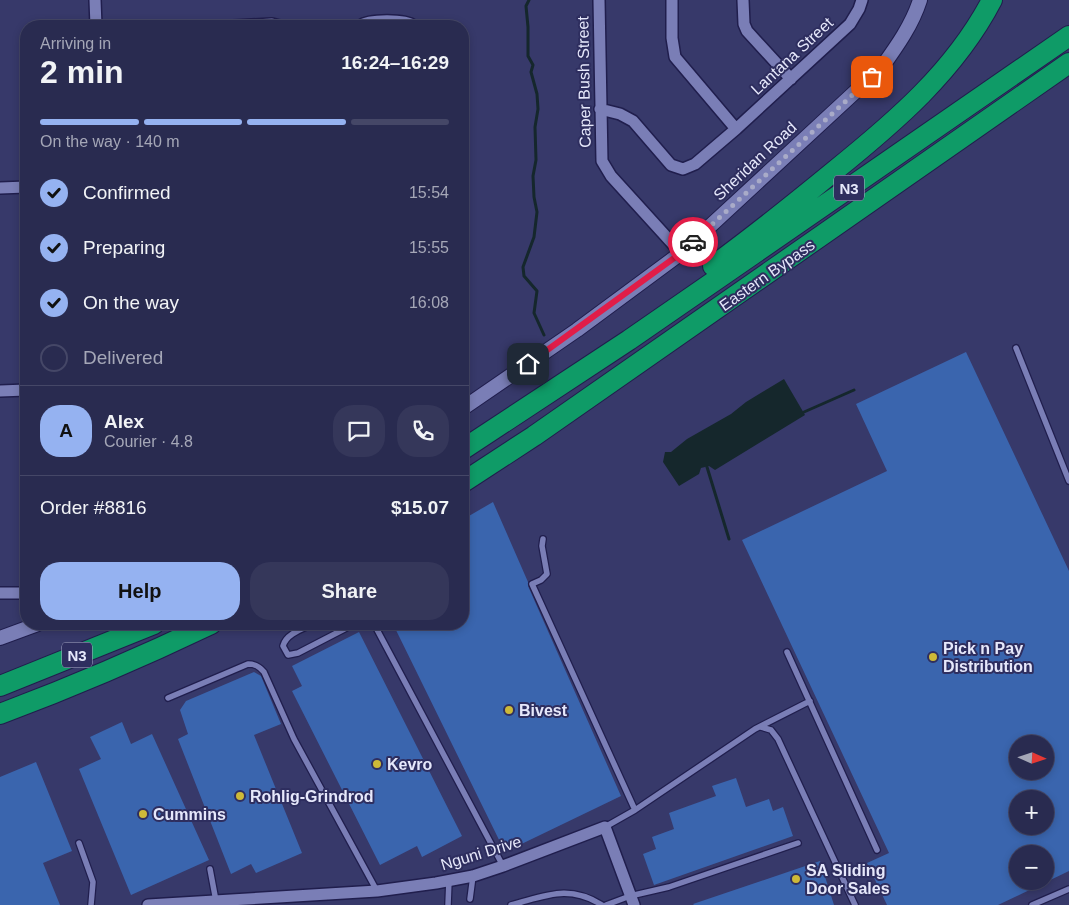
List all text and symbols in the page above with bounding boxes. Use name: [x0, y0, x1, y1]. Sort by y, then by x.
street label: Lantana Street: [748, 14, 837, 98]
street label: Caper Bush Street: [574, 15, 594, 148]
text: Arriving in: [40, 35, 111, 52]
text: 16:24–16:29: [341, 52, 449, 73]
text: 2 min: [40, 54, 124, 90]
pin: [851, 56, 893, 98]
icon: bag: [858, 63, 886, 91]
street label: Sheridan Road: [710, 118, 800, 204]
text: On the way · 140 m: [40, 133, 180, 150]
road number: N3: [834, 176, 864, 200]
icon: check: [40, 179, 68, 207]
text: Confirmed: [83, 182, 171, 203]
text: 15:54: [409, 184, 449, 201]
courier: [668, 217, 718, 267]
icon: car: [679, 228, 707, 256]
icon: check: [40, 234, 68, 262]
street label: Eastern Bypass: [716, 236, 818, 314]
text: Preparing: [83, 237, 165, 258]
text: 15:55: [409, 239, 449, 256]
icon: check: [40, 289, 68, 317]
text: On the way: [83, 292, 179, 313]
text: 16:08: [409, 294, 449, 311]
pin: [507, 343, 549, 385]
text: Delivered: [83, 347, 163, 368]
icon: home: [514, 350, 542, 378]
button: chat: [333, 405, 385, 457]
button: phone: [397, 405, 449, 457]
text: Alex: [104, 411, 144, 432]
text: A: [59, 420, 73, 441]
text: Courier · 4.8: [104, 433, 193, 450]
text: Order #8816: [40, 497, 147, 518]
text: $15.07: [391, 497, 449, 518]
button: Help: [40, 562, 240, 620]
button: Share: [250, 562, 449, 620]
place label: Pick n Pay Distribution: [943, 640, 1033, 675]
road number: N3: [62, 642, 92, 668]
marker: Pick n Pay Distribution: [927, 651, 939, 663]
place label: Bivest: [519, 702, 568, 719]
marker: Bivest: [503, 704, 515, 716]
north arrow: [1009, 735, 1054, 780]
map controls: [1009, 735, 1054, 890]
place label: Kevro: [387, 756, 433, 773]
marker: Kevro: [371, 758, 383, 770]
place label: Rohlig-Grindrod: [250, 788, 374, 805]
marker: Rohlig-Grindrod: [234, 790, 246, 802]
button: +: [1009, 790, 1054, 835]
place label: Cummins: [153, 806, 226, 823]
marker: Cummins: [137, 808, 149, 820]
street label: Nguni Drive: [439, 833, 524, 873]
button: −: [1009, 845, 1054, 890]
place label: SA Sliding Door Sales: [806, 862, 890, 897]
marker: SA Sliding Door Sales: [790, 873, 802, 885]

